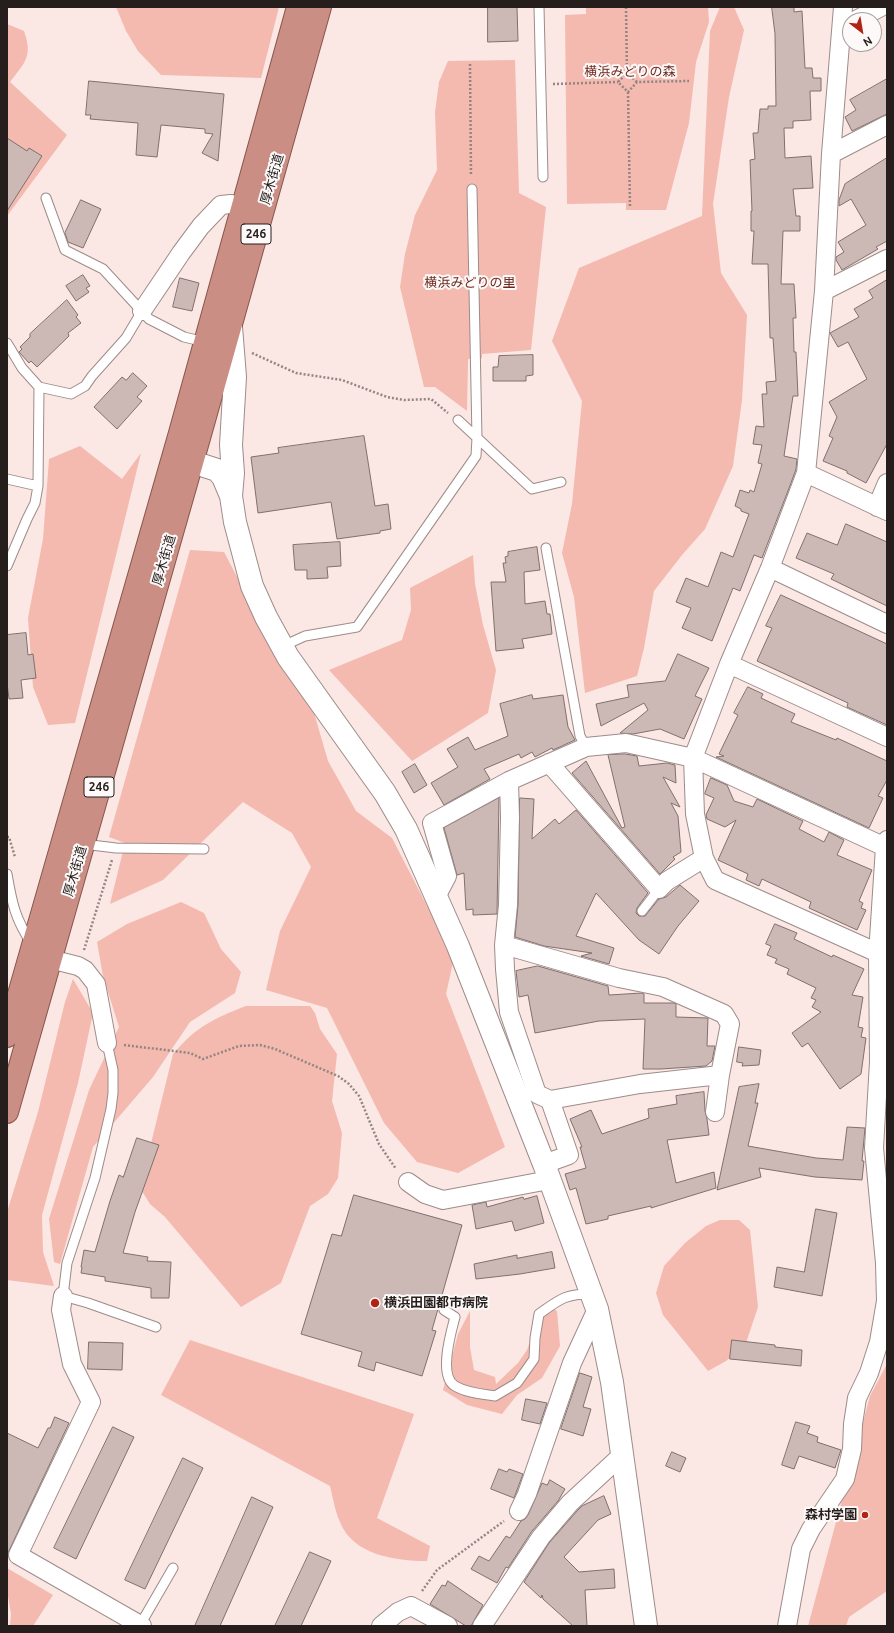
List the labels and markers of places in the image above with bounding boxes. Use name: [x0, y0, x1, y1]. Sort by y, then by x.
place label: 横浜田園都市病院: [384, 1295, 488, 1311]
marker: 横浜田園都市病院: [369, 1297, 381, 1309]
place label: 森村学園: [805, 1507, 857, 1523]
marker: 森村学園: [860, 1510, 870, 1520]

